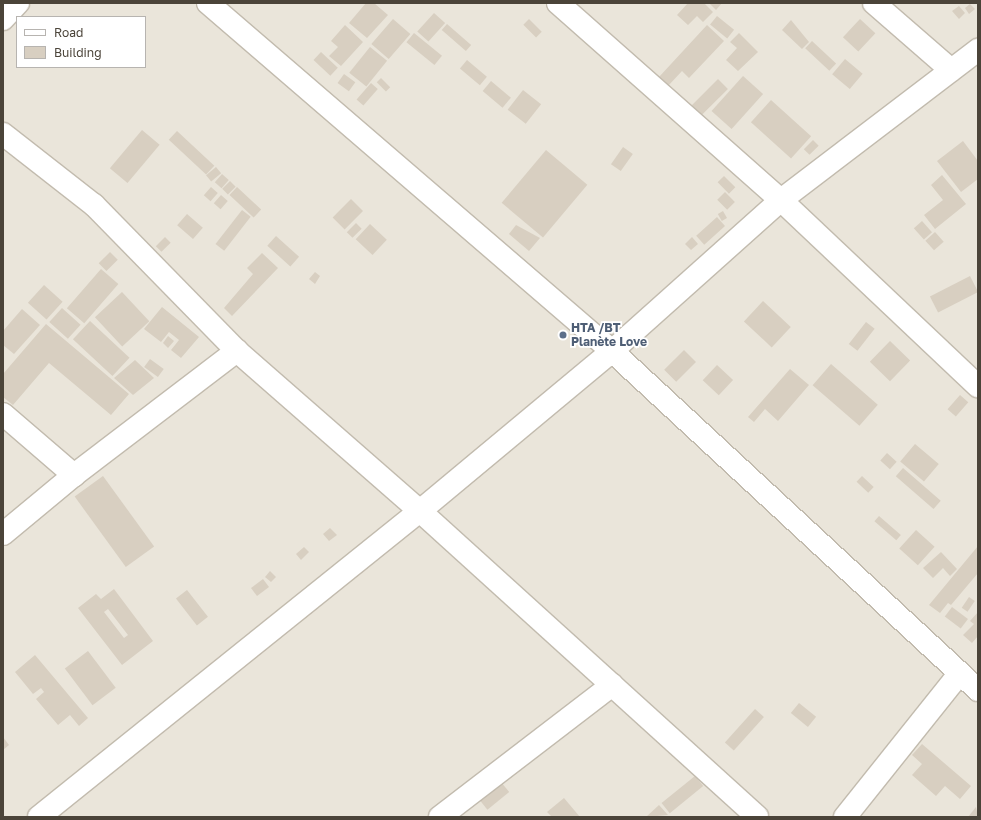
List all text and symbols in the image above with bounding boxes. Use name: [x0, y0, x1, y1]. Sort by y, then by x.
legend: [16, 16, 146, 68]
text: Road: [54, 25, 83, 40]
text: Building: [54, 45, 102, 60]
place label: HTA /BT Planète Love: [571, 321, 647, 349]
marker: HTA /BT Planète Love: [558, 330, 568, 340]

